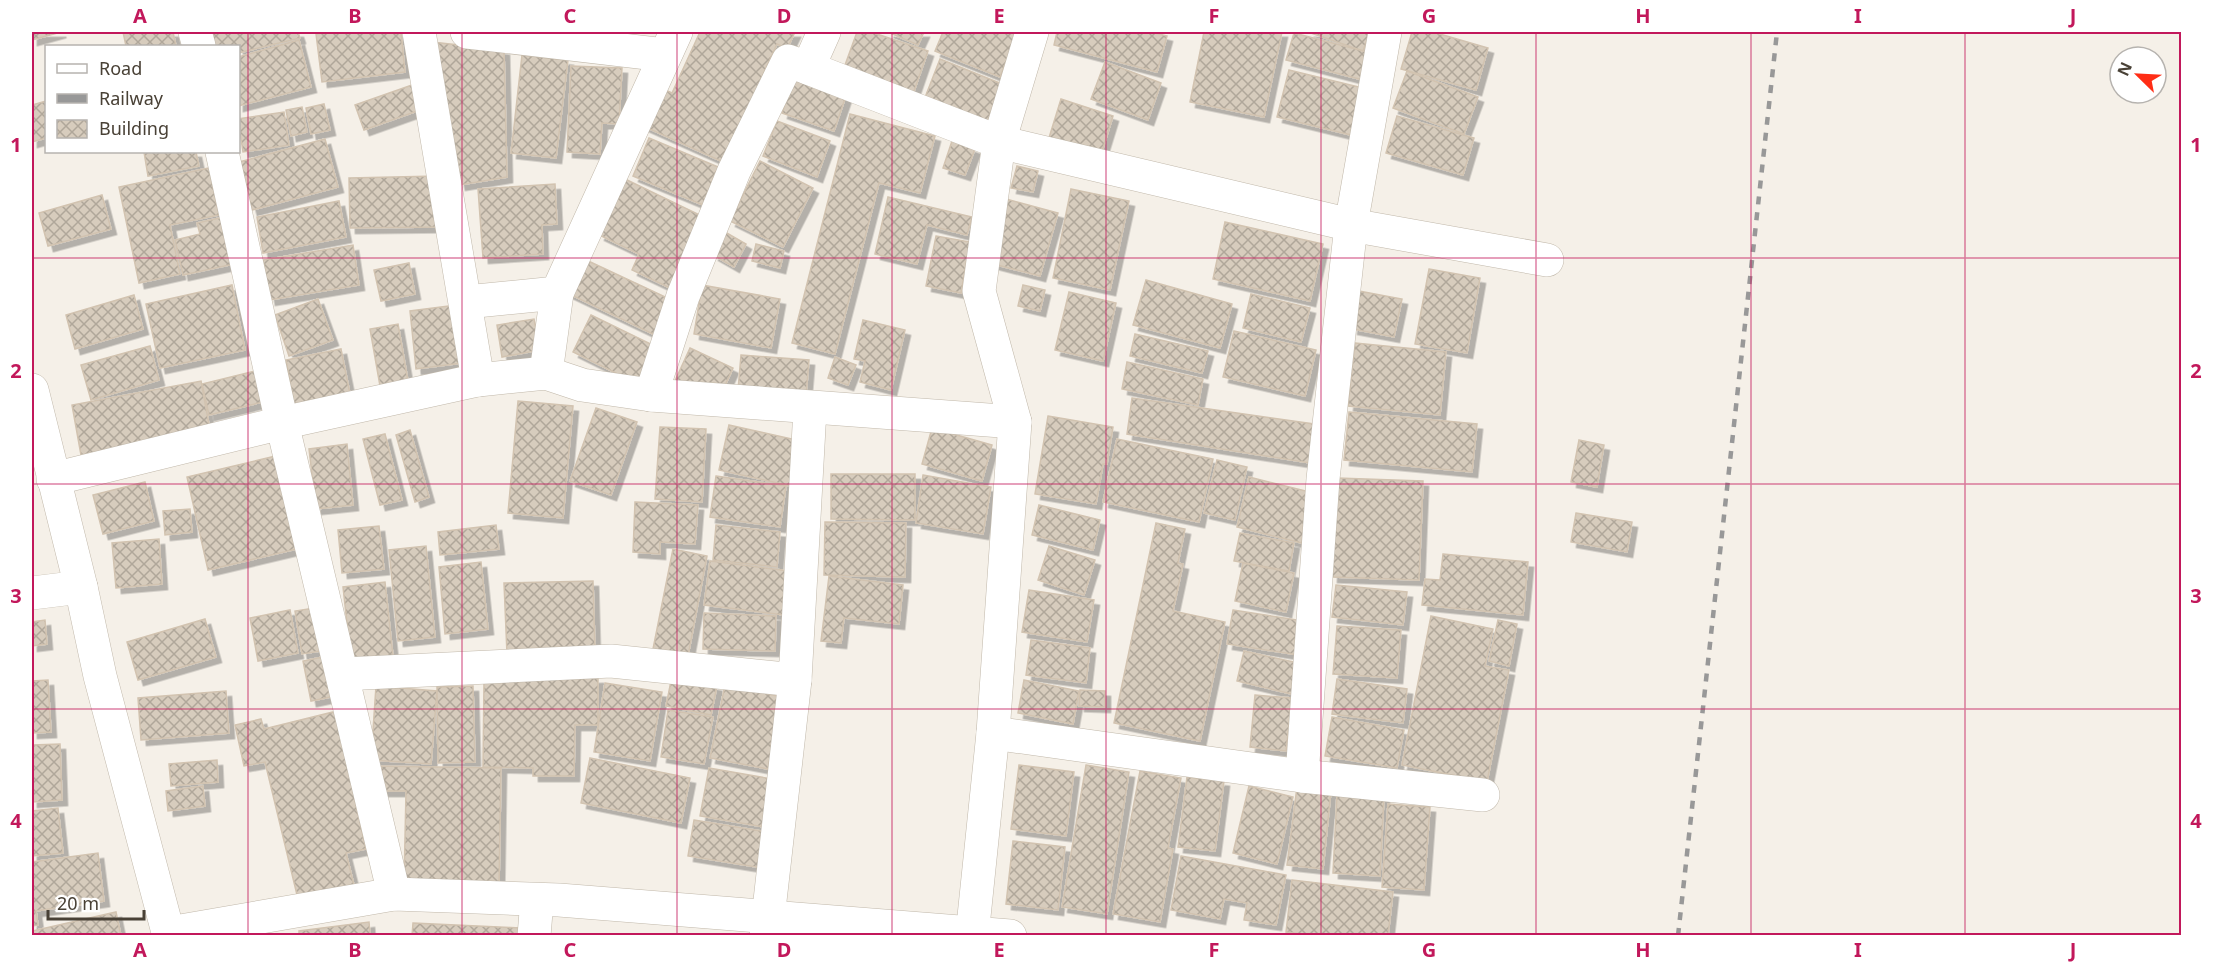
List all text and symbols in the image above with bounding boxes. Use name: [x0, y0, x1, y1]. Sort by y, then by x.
text: A: [133, 2, 147, 29]
text: B: [348, 2, 362, 29]
text: C: [564, 2, 577, 29]
text: D: [777, 2, 791, 29]
text: E: [993, 2, 1005, 29]
text: F: [1209, 2, 1219, 29]
text: G: [1422, 2, 1436, 29]
text: H: [1635, 2, 1651, 29]
text: I: [1854, 2, 1862, 29]
text: J: [2068, 2, 2076, 29]
legend: [45, 45, 240, 153]
north arrow: [2108, 45, 2168, 105]
text: Road: [99, 56, 142, 80]
text: N: [2112, 58, 2137, 79]
text: Railway: [99, 86, 164, 110]
text: Building: [99, 116, 169, 140]
text: 1: [10, 131, 22, 158]
text: 1: [2190, 131, 2202, 158]
text: 2: [10, 357, 22, 384]
text: 2: [2190, 357, 2202, 384]
text: 3: [10, 582, 22, 609]
text: 3: [2190, 582, 2202, 609]
text: 4: [10, 807, 22, 834]
text: 4: [2190, 807, 2202, 834]
scale bar: [48, 883, 144, 921]
text: 20 m: [57, 891, 99, 915]
text: A: [133, 936, 147, 963]
text: B: [348, 936, 362, 963]
text: C: [564, 936, 577, 963]
text: D: [777, 936, 791, 963]
text: E: [993, 936, 1005, 963]
text: F: [1209, 936, 1219, 963]
text: G: [1422, 936, 1436, 963]
text: H: [1635, 936, 1651, 963]
text: I: [1854, 936, 1862, 963]
text: J: [2068, 936, 2076, 963]

